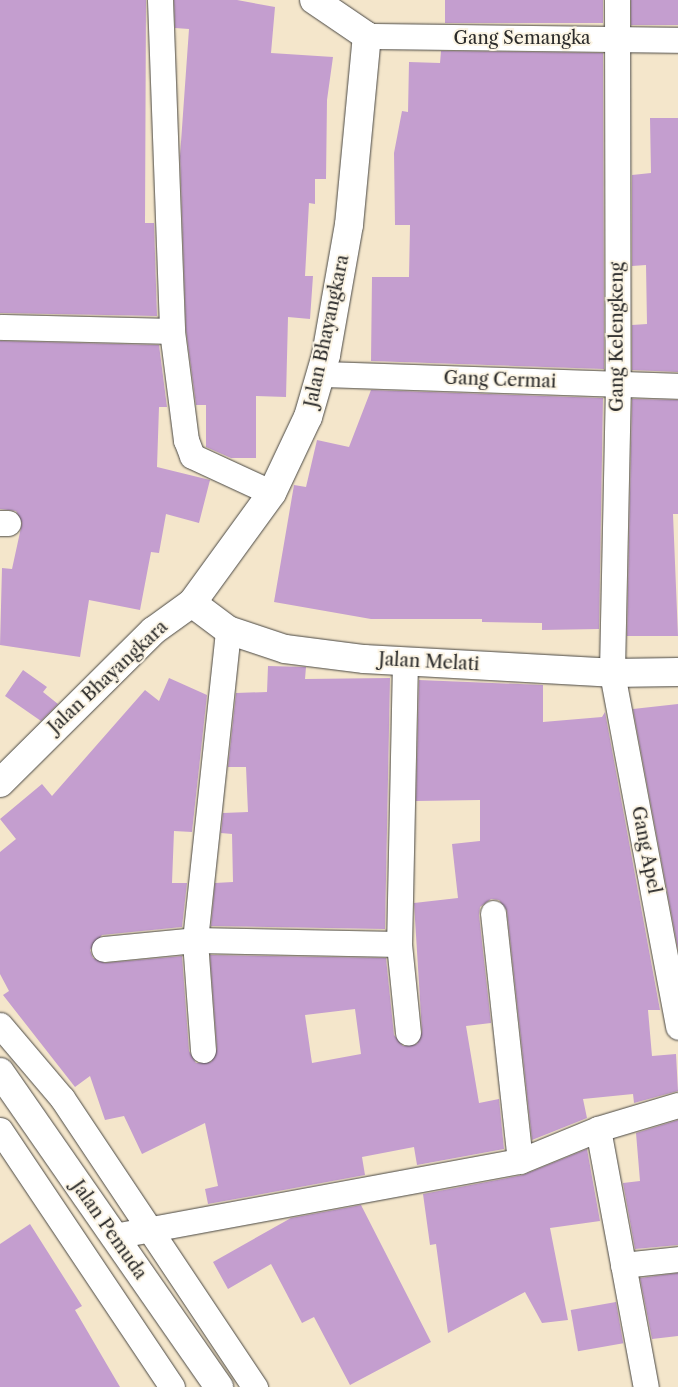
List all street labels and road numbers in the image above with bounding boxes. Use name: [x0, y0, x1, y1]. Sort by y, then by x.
street label: Gang Semangka: [454, 27, 590, 49]
street label: Jalan Bhayangkara: [300, 253, 354, 409]
street label: Gang Kelengkeng: [606, 262, 628, 412]
street label: Gang Cermai: [443, 367, 557, 393]
street label: Jalan Bhayangkara: [44, 616, 172, 738]
street label: Jalan Melati: [378, 649, 480, 675]
street label: Gang Apel: [627, 804, 665, 896]
street label: Jalan Pemuda: [67, 1176, 151, 1284]

